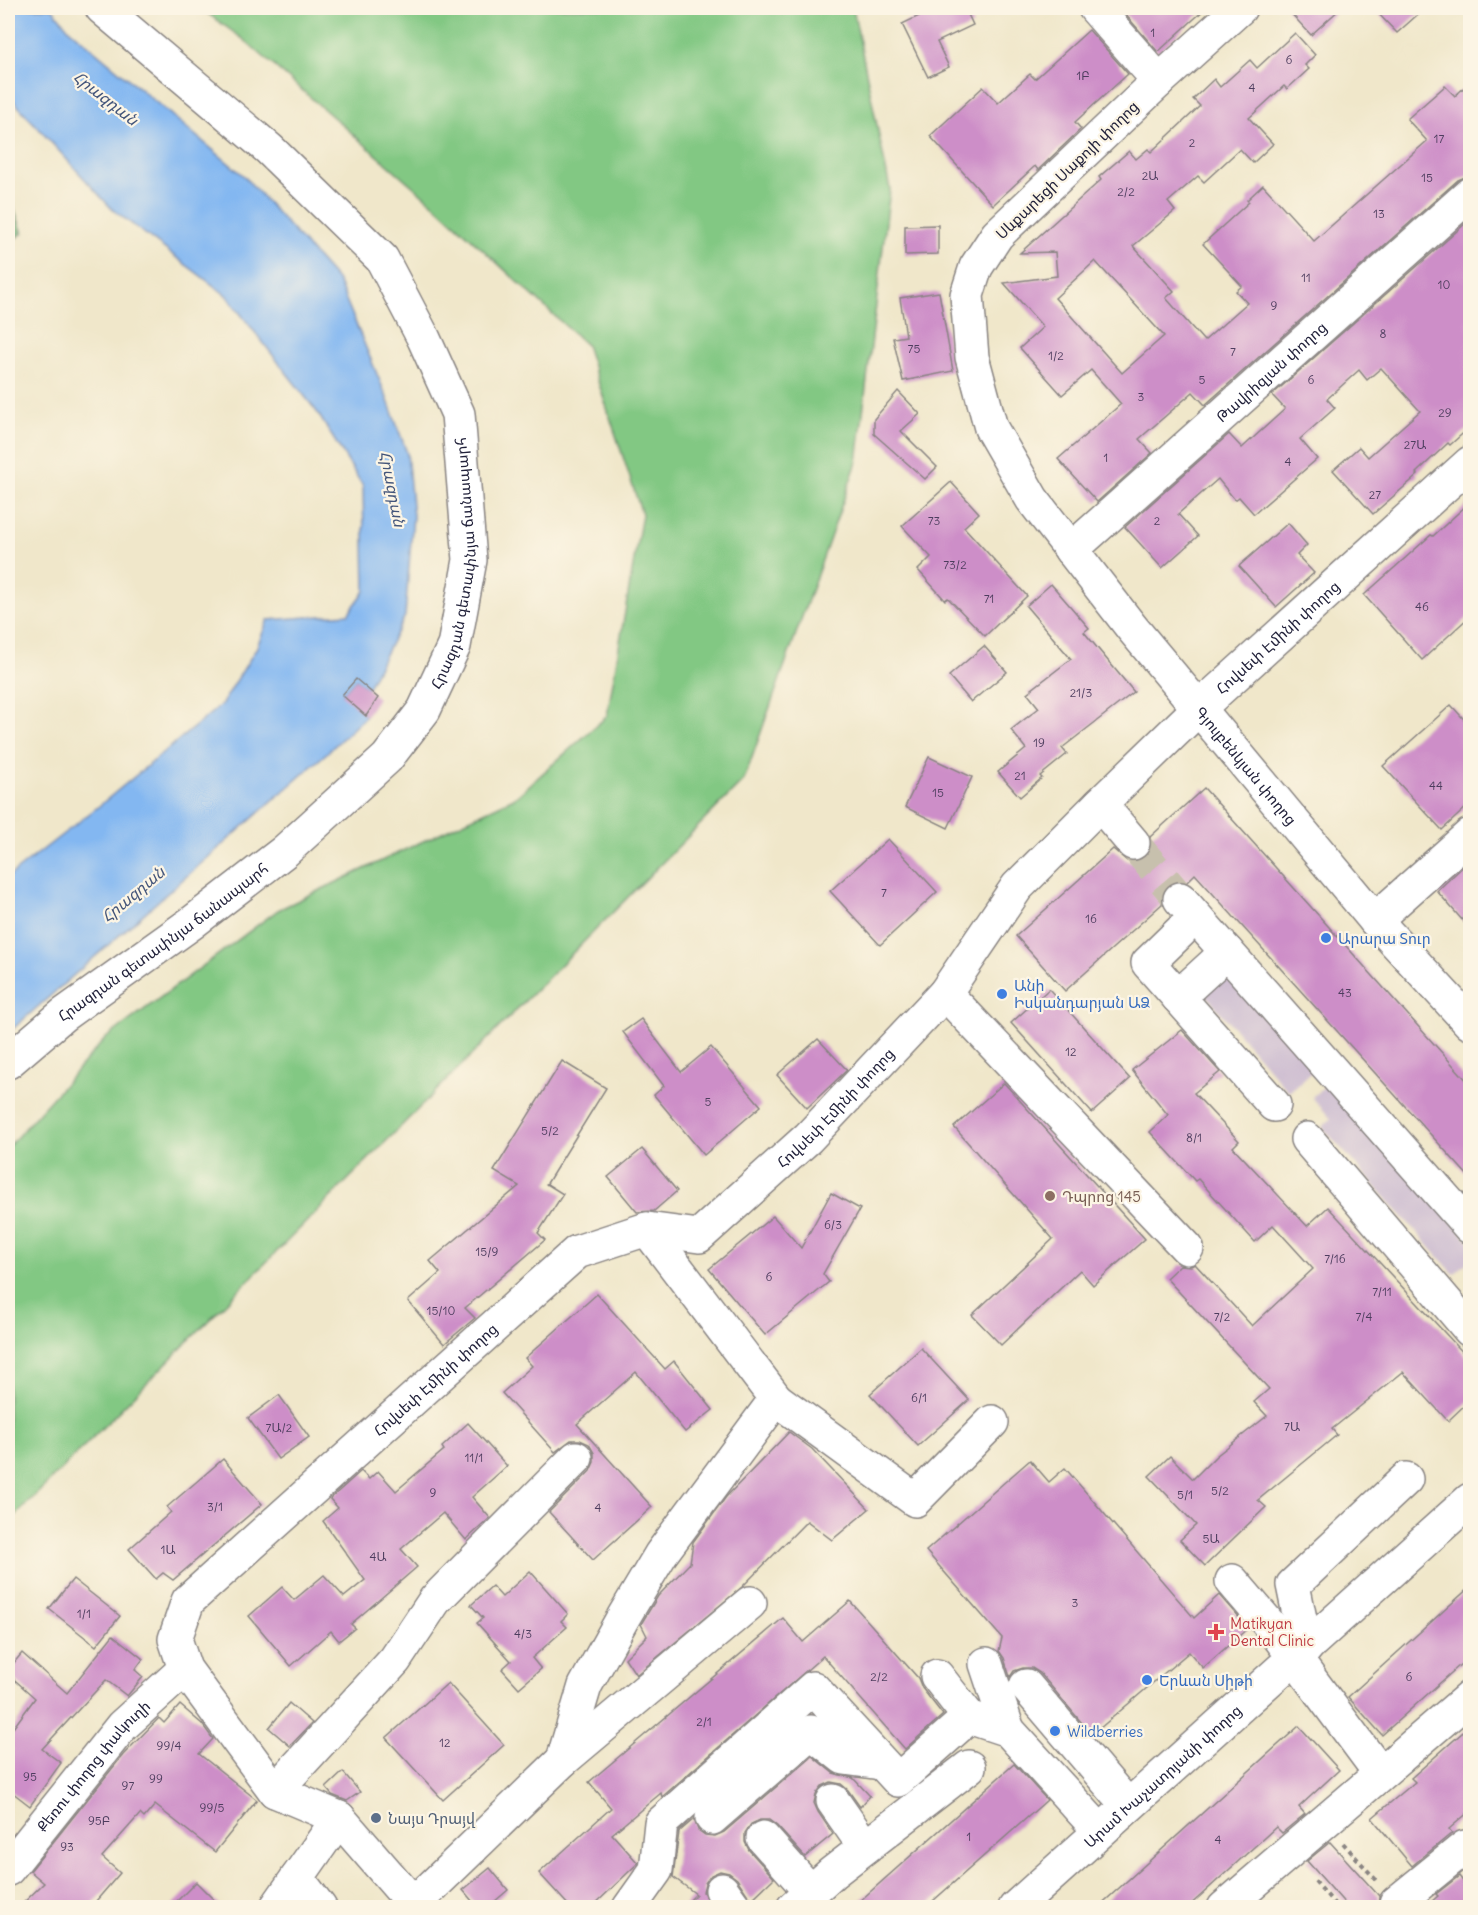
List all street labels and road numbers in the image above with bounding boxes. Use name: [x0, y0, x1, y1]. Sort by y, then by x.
street label: Սևքարեցի Սաքոյի փողոց: [992, 97, 1142, 243]
street label: Թավրիզյան փողոց: [1212, 317, 1330, 426]
street label: Հրազդան գետափնյա ճանապարհ: [426, 437, 480, 692]
street label: Հովսեփ Էմինի փողոց: [1212, 576, 1343, 698]
street label: Գյուլբենկյան փողոց: [1192, 702, 1301, 829]
street label: Հրազդան գետափնյա ճանապարհ: [53, 858, 272, 1025]
street label: Հովսեփ Էմինի փողոց: [772, 1044, 898, 1171]
street label: Հովսեփ Էմինի փողոց: [369, 1319, 501, 1440]
street label: Քեռու փողոց փակուղի: [32, 1696, 154, 1835]
street label: Արամ Խաչատրյանի փողոց: [1080, 1700, 1245, 1851]

